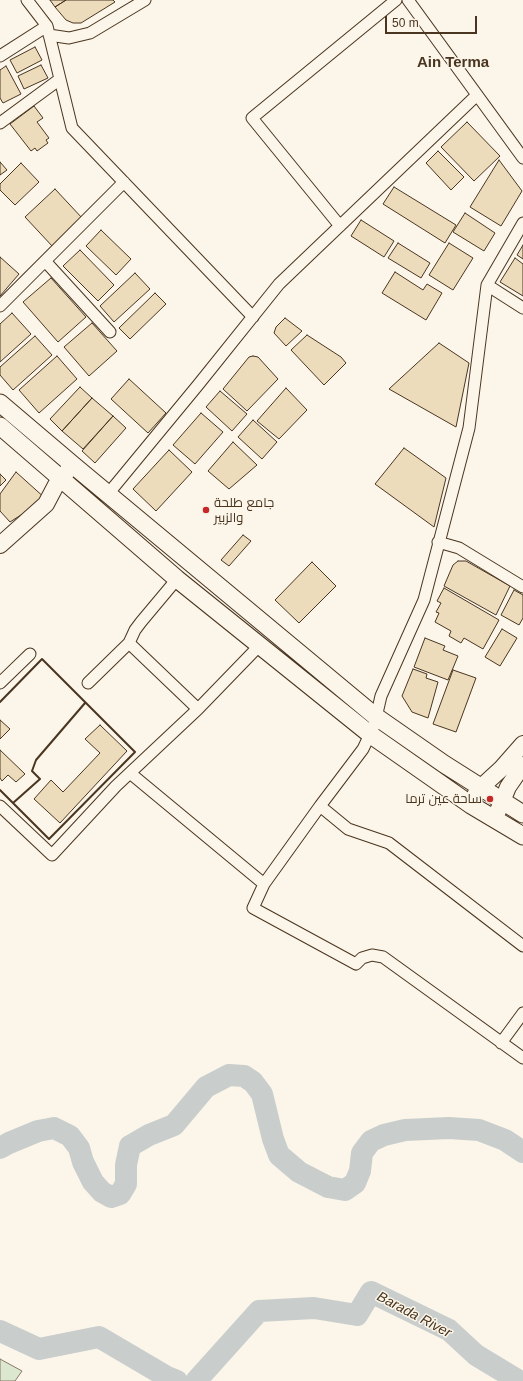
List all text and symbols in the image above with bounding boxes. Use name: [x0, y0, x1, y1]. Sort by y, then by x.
scale bar: [387, 8, 479, 34]
text: 50 m: [392, 16, 419, 30]
district label: Ain Terma: [417, 54, 489, 72]
place label: جامع طلحة والزبير: [214, 495, 274, 526]
marker: جامع طلحة والزبير: [201, 505, 211, 515]
place label: ساحة عين ترما: [405, 791, 482, 807]
marker: ساحة عين ترما: [485, 794, 495, 804]
water label: Barada River: [374, 1288, 454, 1342]

